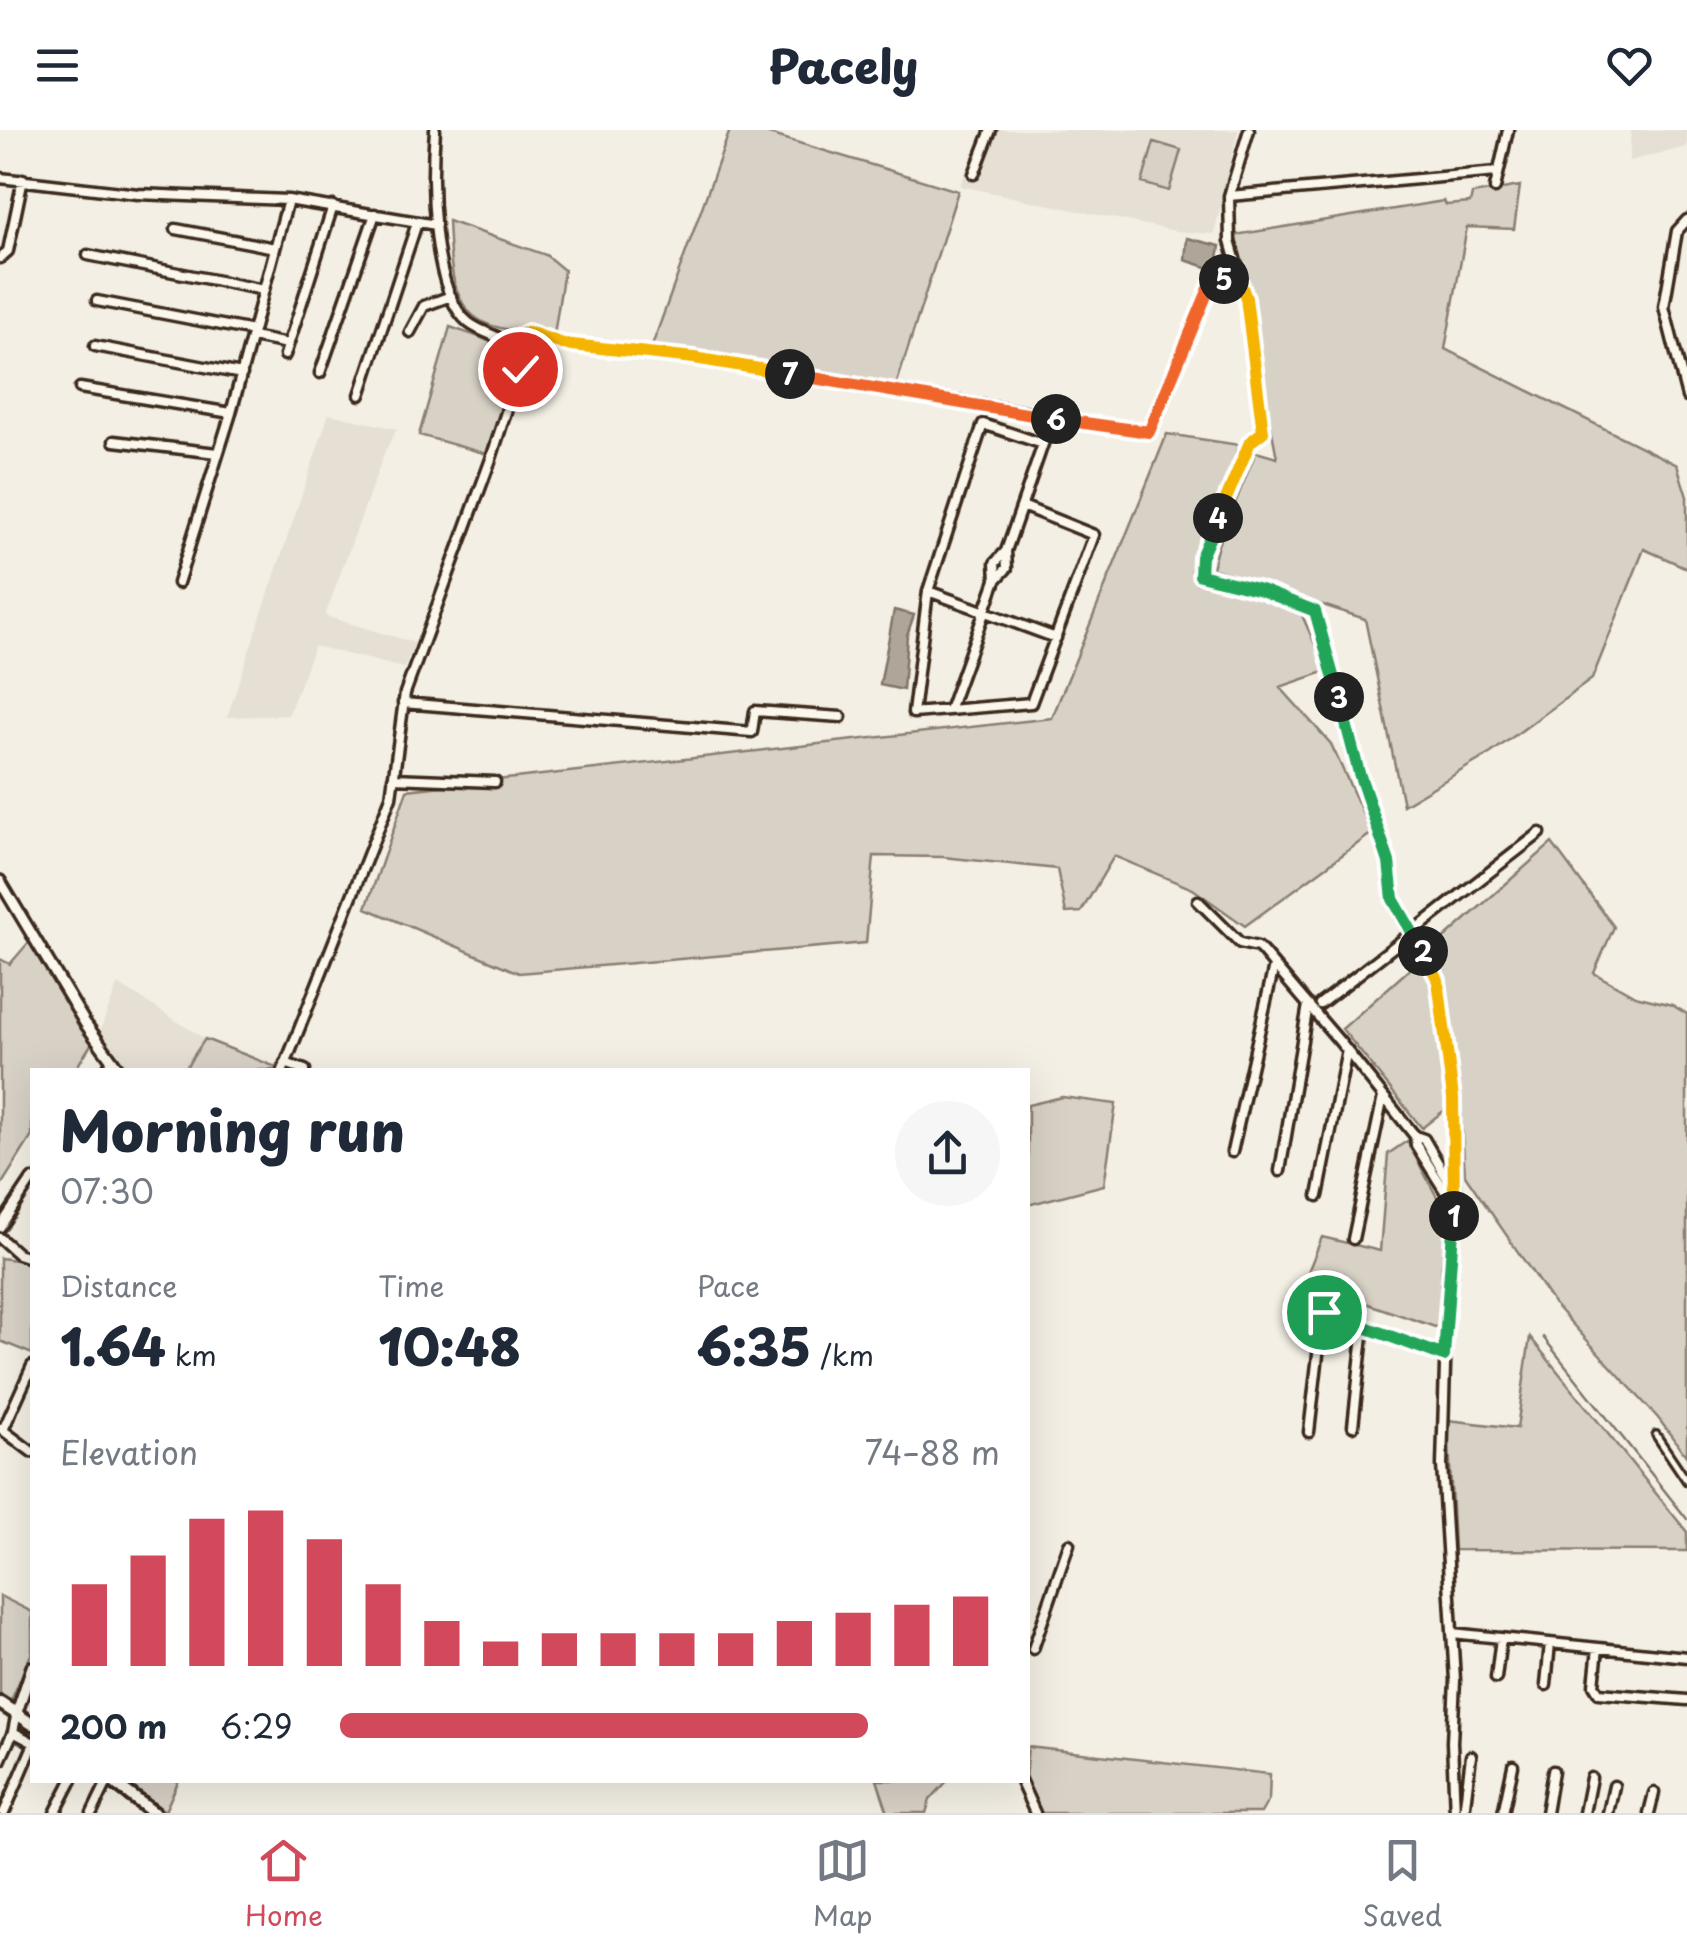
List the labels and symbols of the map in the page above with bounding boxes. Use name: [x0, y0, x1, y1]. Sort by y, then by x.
pin: 5: [1199, 254, 1249, 304]
pin: [478, 327, 563, 412]
pin: 7: [765, 349, 815, 399]
pin: 6: [1031, 394, 1081, 444]
pin: 4: [1193, 493, 1243, 543]
pin: 3: [1314, 672, 1364, 722]
pin: 2: [1398, 926, 1448, 976]
pin: 1: [1429, 1191, 1479, 1241]
pin: [1282, 1270, 1367, 1355]

